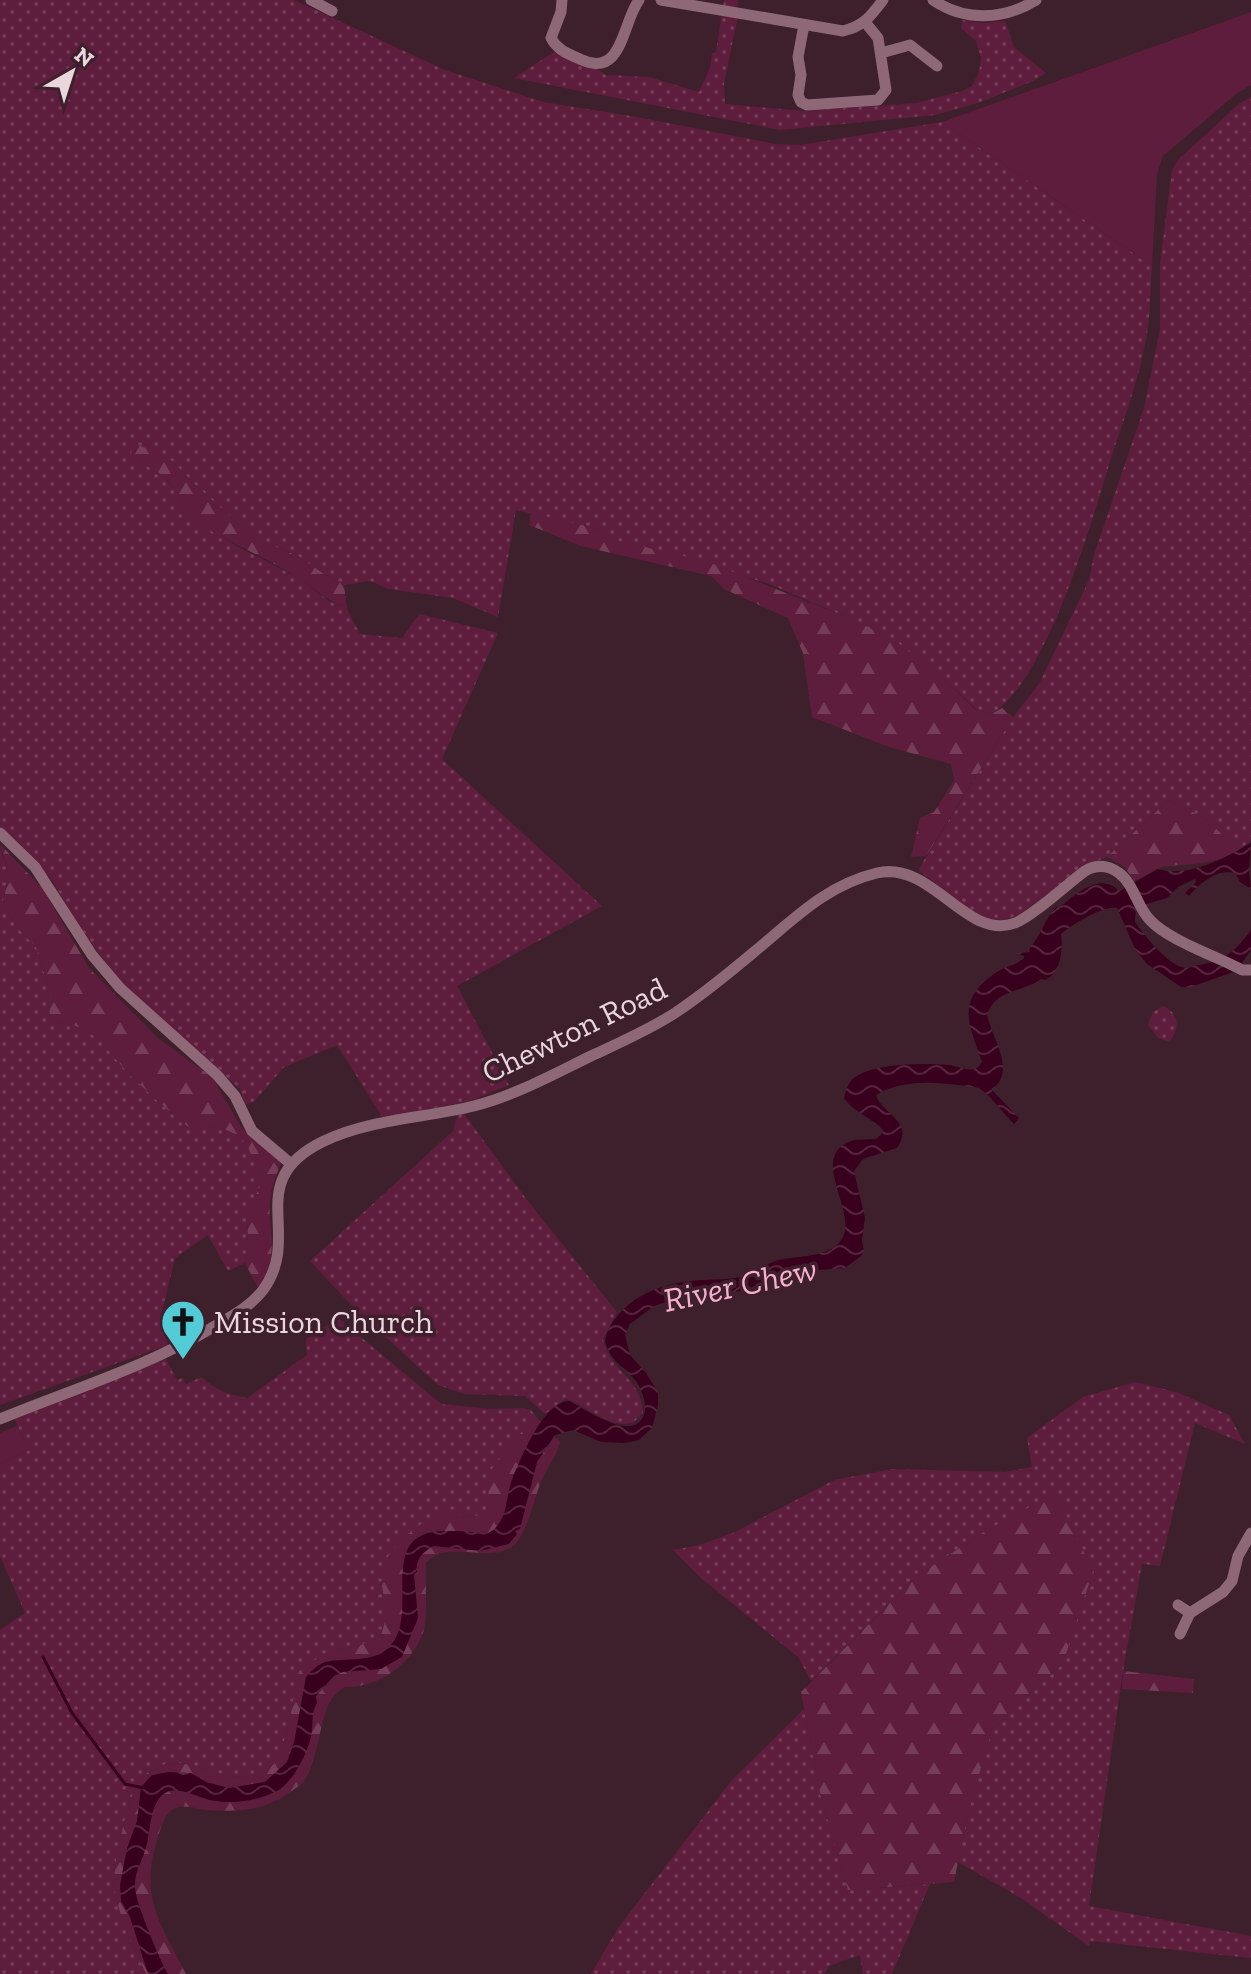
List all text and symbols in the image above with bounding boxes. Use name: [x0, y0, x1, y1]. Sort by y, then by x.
north arrow: [32, 32, 112, 112]
text: N: [69, 41, 99, 73]
street label: Chewton Road: [476, 969, 673, 1091]
water label: River Chew: [660, 1248, 821, 1321]
church icon: Mission Church: [159, 1298, 207, 1361]
place label: Mission Church: [214, 1303, 433, 1341]

